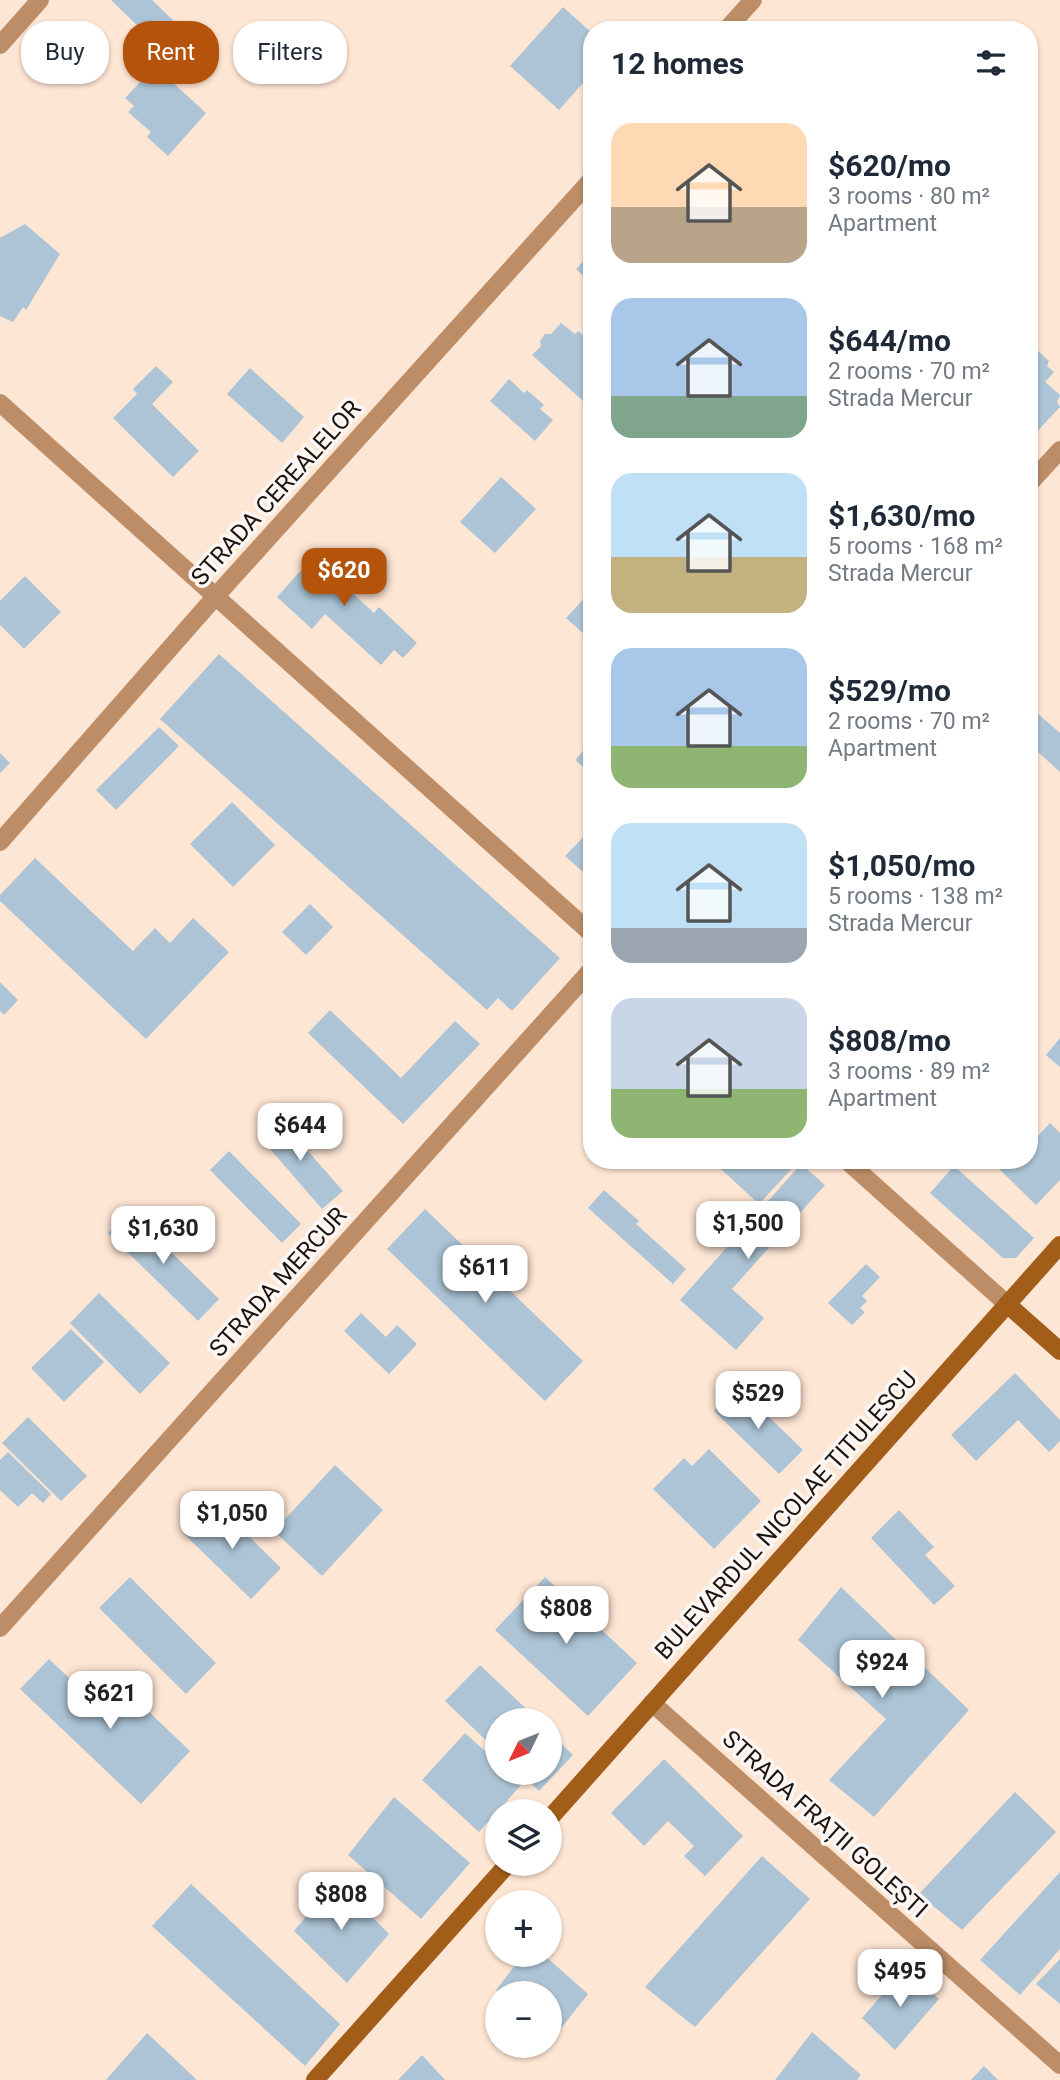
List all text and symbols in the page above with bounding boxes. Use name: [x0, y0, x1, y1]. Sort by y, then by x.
chip: Buy: [21, 21, 109, 84]
chip: Rent: [123, 21, 219, 84]
chip: Filters: [233, 21, 347, 84]
icon: filters: [972, 44, 1010, 82]
text: 12 homes: [611, 46, 744, 81]
text: $620/mo: [828, 148, 951, 183]
icon: home: [667, 151, 751, 235]
text: 3 rooms · 80 m²: [828, 183, 990, 210]
text: Apartment: [828, 210, 937, 237]
text: $644/mo: [828, 323, 951, 358]
icon: home: [667, 326, 751, 410]
text: 2 rooms · 70 m²: [828, 358, 990, 385]
text: Strada Mercur: [828, 385, 973, 412]
street label: STRADA CEREALELOR: [185, 394, 367, 591]
text: $1,630/mo: [828, 498, 976, 533]
icon: home: [667, 501, 751, 585]
text: 5 rooms · 168 m²: [828, 533, 1003, 560]
pin: $620: [303, 548, 385, 608]
text: $620: [318, 557, 370, 584]
text: Strada Mercur: [828, 560, 973, 587]
text: $529/mo: [828, 673, 951, 708]
icon: home: [667, 676, 751, 760]
text: 2 rooms · 70 m²: [828, 708, 990, 735]
text: Apartment: [828, 735, 937, 762]
text: $1,050/mo: [828, 848, 976, 883]
icon: home: [667, 851, 751, 935]
text: 5 rooms · 138 m²: [828, 883, 1003, 910]
text: Strada Mercur: [828, 910, 973, 937]
text: $808/mo: [828, 1023, 951, 1058]
icon: home: [667, 1026, 751, 1110]
text: 3 rooms · 89 m²: [828, 1058, 990, 1085]
text: Apartment: [828, 1085, 937, 1112]
pin: $644: [259, 1104, 341, 1163]
text: $644: [274, 1112, 326, 1139]
street label: STRADA MERCUR: [204, 1201, 353, 1363]
pin: $1,500: [691, 1202, 805, 1261]
pin: $1,630: [106, 1206, 220, 1266]
text: $1,500: [712, 1210, 784, 1237]
text: $1,630: [127, 1215, 199, 1242]
pin: $611: [444, 1246, 526, 1305]
text: $611: [459, 1254, 511, 1281]
street label: BULEVARDUL NICOLAE TITULESCU: [649, 1365, 923, 1665]
pin: $529: [717, 1372, 799, 1431]
text: $529: [732, 1380, 784, 1407]
pin: $1,050: [175, 1492, 289, 1551]
text: $1,050: [196, 1500, 268, 1527]
pin: $808: [525, 1586, 607, 1646]
text: $808: [540, 1595, 592, 1622]
pin: $924: [841, 1640, 923, 1700]
text: $924: [856, 1649, 908, 1676]
pin: $621: [69, 1672, 151, 1731]
text: $621: [84, 1680, 136, 1707]
north arrow: [485, 1708, 562, 1785]
map controls: [485, 1708, 562, 2058]
street label: STRADA FRAȚII GOLEȘTI: [716, 1725, 933, 1924]
button: layers: [485, 1799, 562, 1876]
pin: $808: [300, 1872, 382, 1932]
text: $808: [315, 1881, 367, 1908]
button: +: [485, 1890, 562, 1967]
pin: $495: [859, 1950, 941, 2009]
text: $495: [874, 1958, 926, 1985]
button: −: [485, 1981, 562, 2058]

